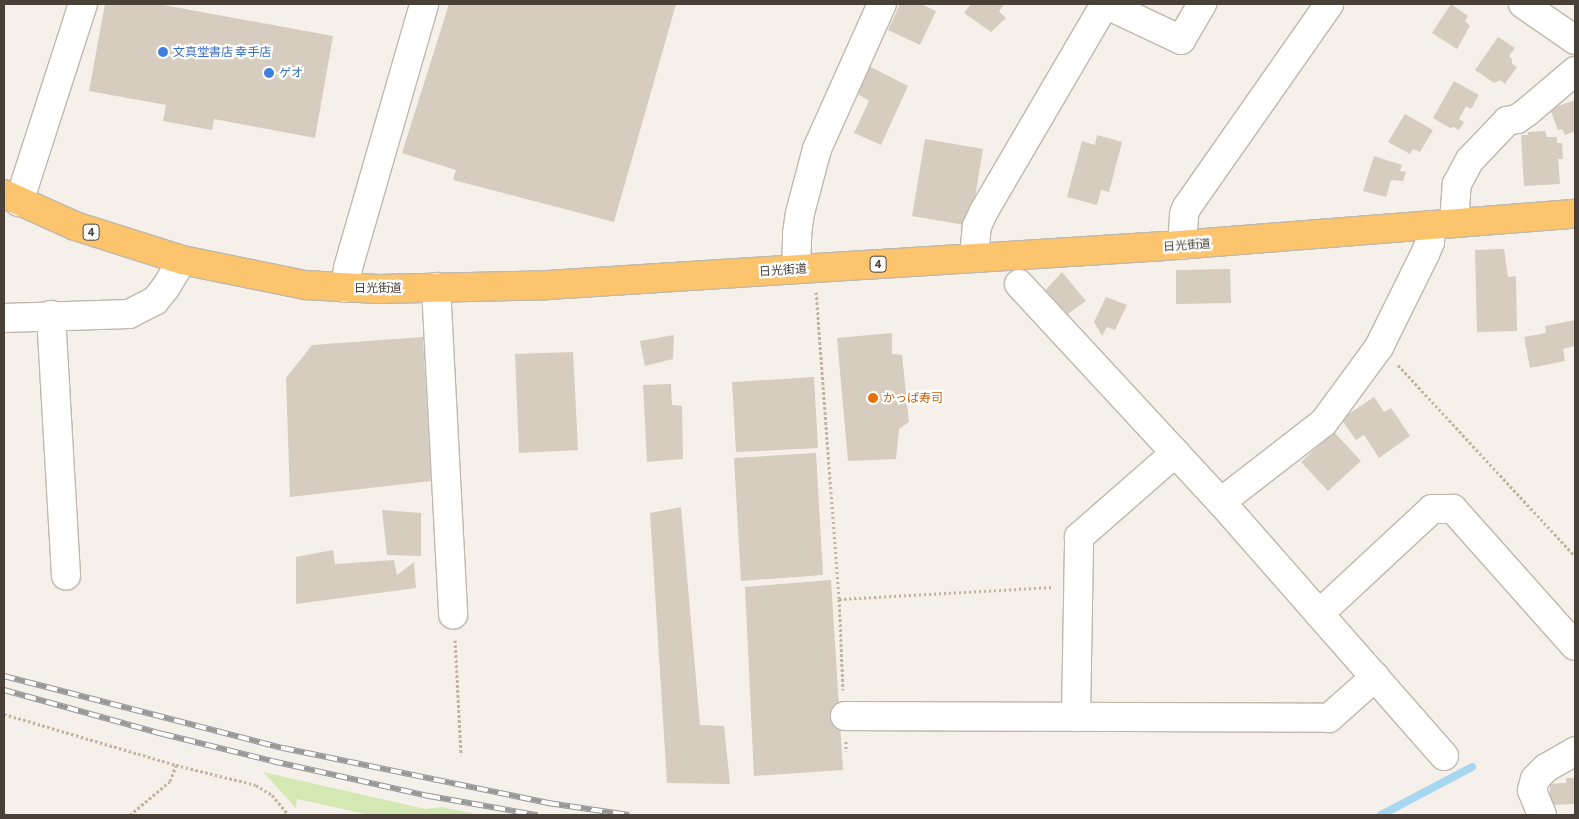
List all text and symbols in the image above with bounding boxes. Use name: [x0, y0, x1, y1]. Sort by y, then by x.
place label: 文真堂書店 幸手店: [173, 45, 271, 59]
marker: 文真堂書店 幸手店: [157, 46, 169, 58]
place label: ゲオ: [279, 66, 303, 80]
marker: ゲオ: [263, 67, 275, 79]
road number: 4: [82, 223, 100, 240]
street label: 日光街道: [1163, 236, 1211, 254]
road number: 4: [869, 255, 887, 272]
street label: 日光街道: [759, 261, 807, 279]
street label: 日光街道: [354, 281, 402, 295]
place label: かっぱ寿司: [883, 391, 943, 405]
marker: かっぱ寿司: [867, 392, 879, 404]

